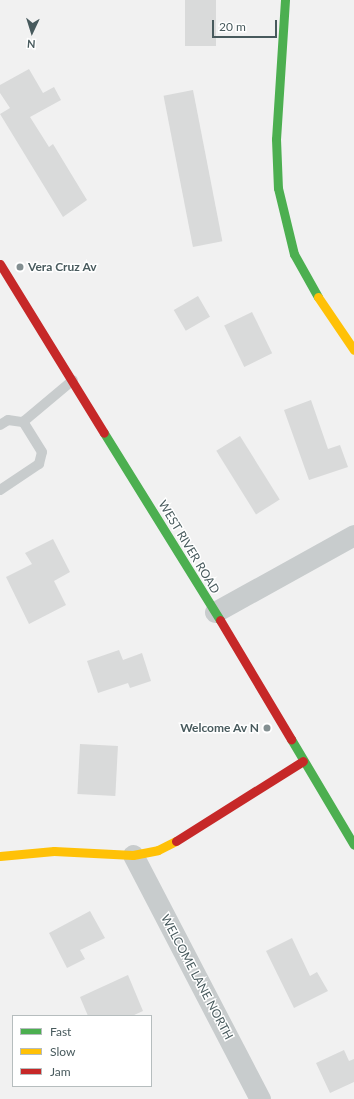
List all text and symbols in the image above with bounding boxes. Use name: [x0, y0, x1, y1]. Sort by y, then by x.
north arrow: [12, 12, 52, 52]
scale bar: [214, 12, 279, 38]
text: 20 m: [219, 19, 246, 34]
text: N: [26, 38, 36, 51]
place label: Vera Cruz Av: [28, 260, 97, 274]
marker: Vera Cruz Av: [15, 262, 25, 272]
street label: WEST RIVER ROAD: [155, 498, 223, 596]
place label: Welcome Av N: [179, 721, 259, 735]
marker: Welcome Av N: [262, 723, 272, 733]
street label: WELCOME LANE NORTH: [158, 912, 236, 1042]
legend: [12, 1015, 152, 1087]
text: Fast: [50, 1024, 71, 1039]
text: Slow: [50, 1044, 75, 1059]
text: Jam: [50, 1064, 71, 1079]

